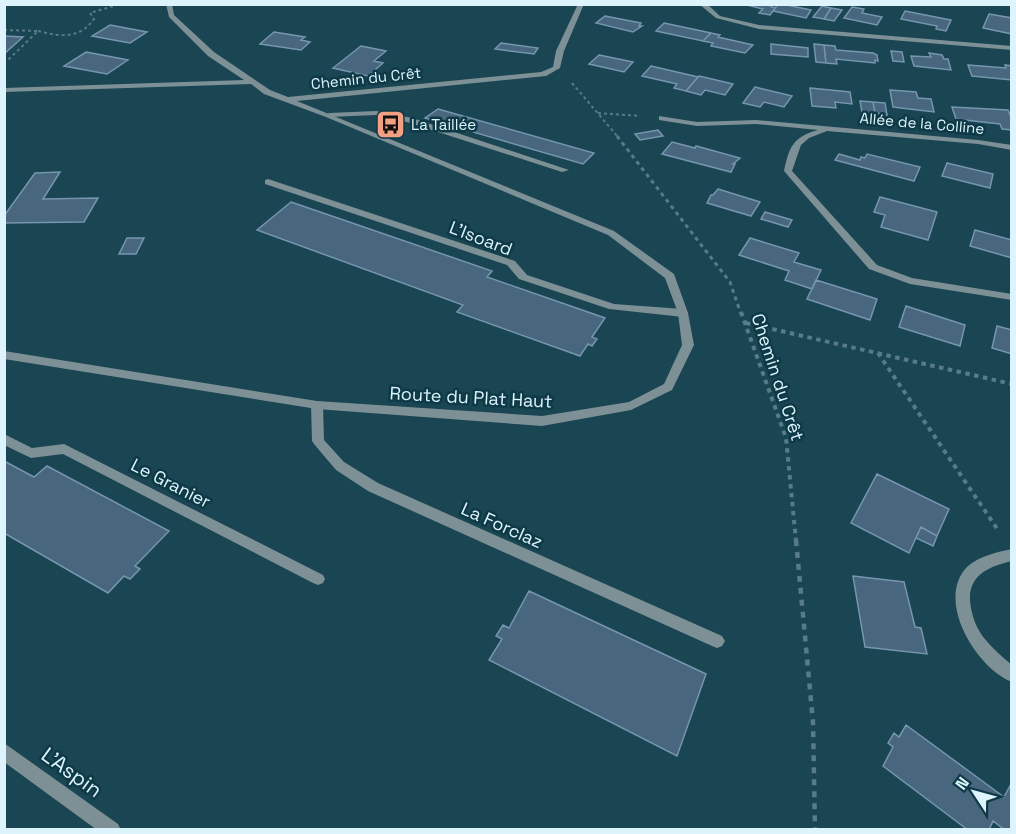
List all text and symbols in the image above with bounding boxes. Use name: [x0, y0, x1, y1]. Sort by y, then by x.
street label: Chemin du Crêt: [310, 63, 422, 93]
bus stop icon: La Taillée: [374, 108, 406, 140]
street label: Allée de la Colline: [859, 108, 985, 138]
place label: La Taillée: [411, 115, 476, 134]
street label: L'Isoard: [446, 215, 516, 261]
street label: Chemin du Crêt: [747, 310, 809, 444]
street label: Route du Plat Haut: [389, 381, 553, 413]
street label: Le Granier: [127, 453, 215, 513]
street label: La Forclaz: [458, 497, 546, 553]
street label: L'Aspin: [36, 741, 108, 803]
north arrow: [944, 762, 1004, 822]
text: N: [951, 773, 974, 794]

